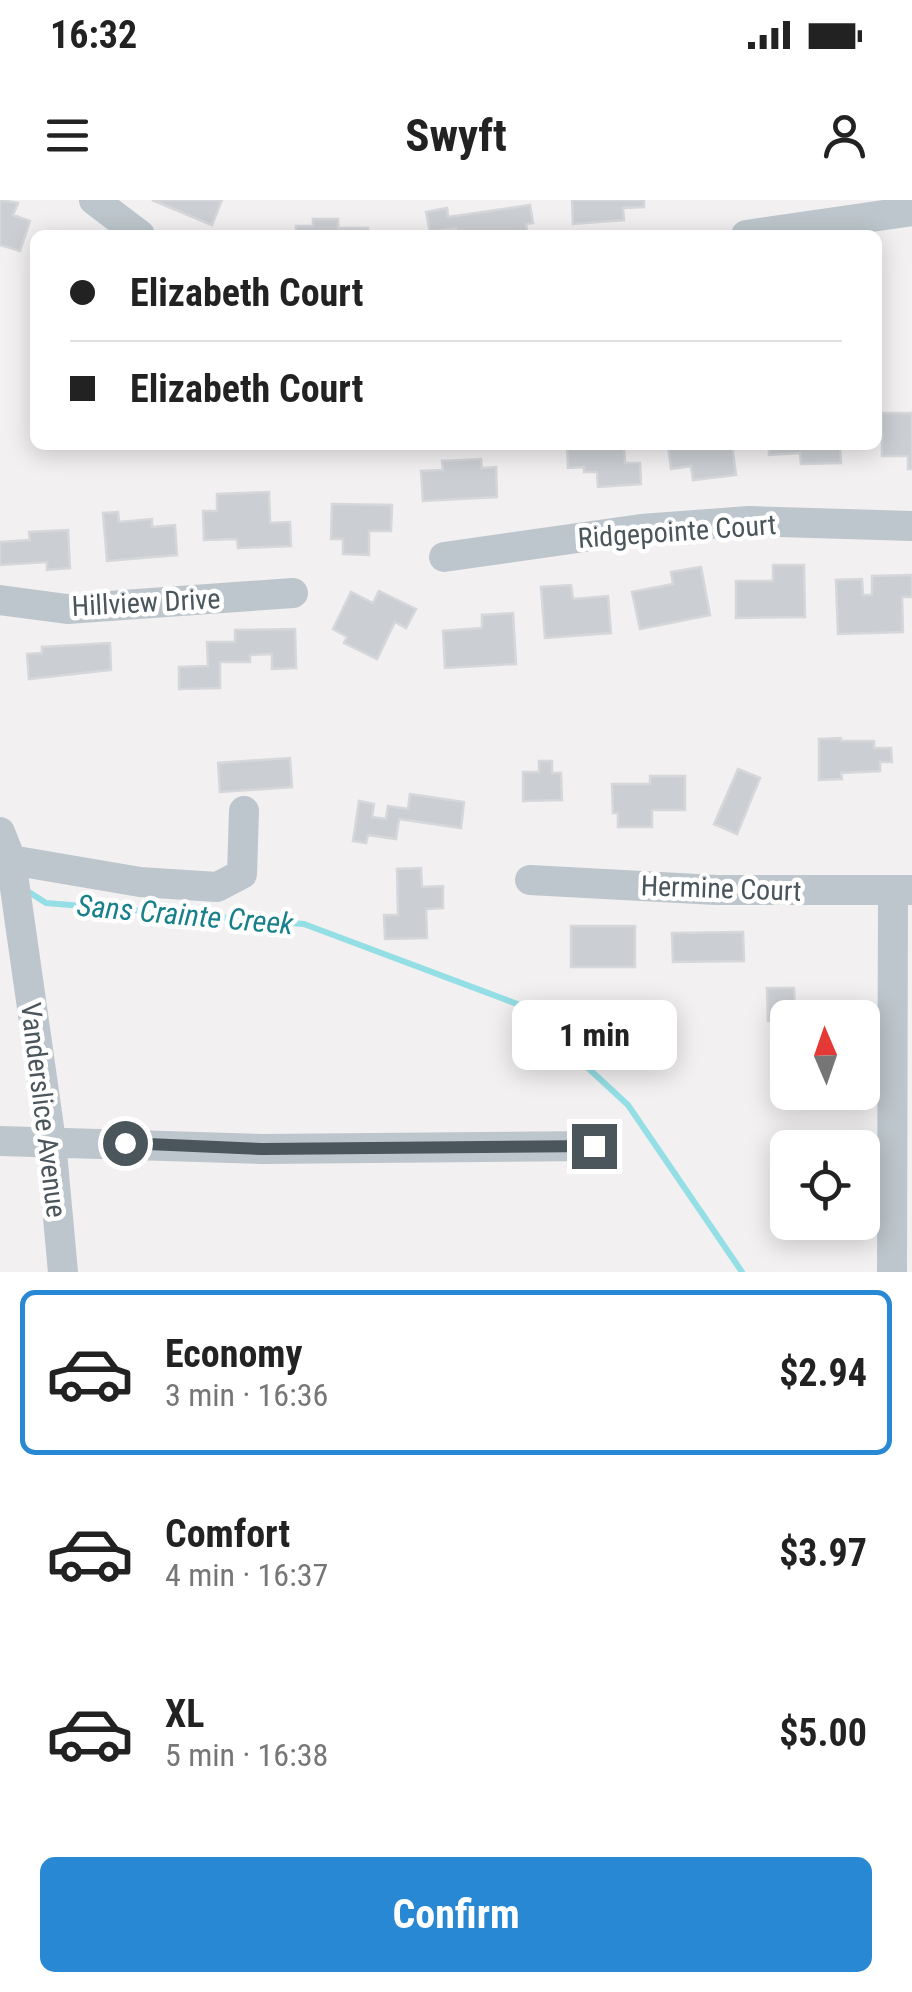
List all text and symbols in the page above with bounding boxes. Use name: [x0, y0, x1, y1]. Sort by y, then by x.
text: 16:32: [50, 13, 137, 57]
icon: menu: [40, 108, 95, 163]
icon: person: [817, 108, 872, 163]
text: Swyft: [405, 109, 507, 162]
text: Elizabeth Court: [130, 271, 363, 315]
text: Elizabeth Court: [130, 367, 363, 411]
street label: Ridgepointe Court: [577, 508, 777, 555]
street label: Hillview Drive: [71, 582, 221, 623]
street label: Hermine Court: [640, 869, 802, 908]
water label: Sans Crainte Creek: [75, 888, 296, 941]
north arrow: [770, 1000, 880, 1110]
map controls: [770, 1000, 880, 1240]
street label: Vanderslice Avenue: [14, 1001, 73, 1219]
callout: 1 min: [512, 1001, 676, 1071]
text: 1 min: [559, 1016, 630, 1054]
route start: [103, 1121, 148, 1166]
route end: [572, 1124, 617, 1169]
button: locate: [770, 1130, 880, 1240]
icon: car: [45, 1328, 135, 1418]
text: Economy: [165, 1332, 302, 1376]
text: $2.94: [779, 1351, 867, 1395]
text: 3 min · 16:36: [165, 1376, 328, 1414]
icon: car: [45, 1508, 135, 1598]
text: Comfort: [165, 1512, 290, 1556]
text: $3.97: [779, 1531, 867, 1575]
text: 4 min · 16:37: [165, 1556, 328, 1594]
icon: car: [45, 1688, 135, 1778]
text: XL: [165, 1692, 204, 1736]
text: $5.00: [779, 1711, 867, 1755]
text: 5 min · 16:38: [165, 1736, 328, 1774]
button: Confirm: [40, 1857, 872, 1972]

